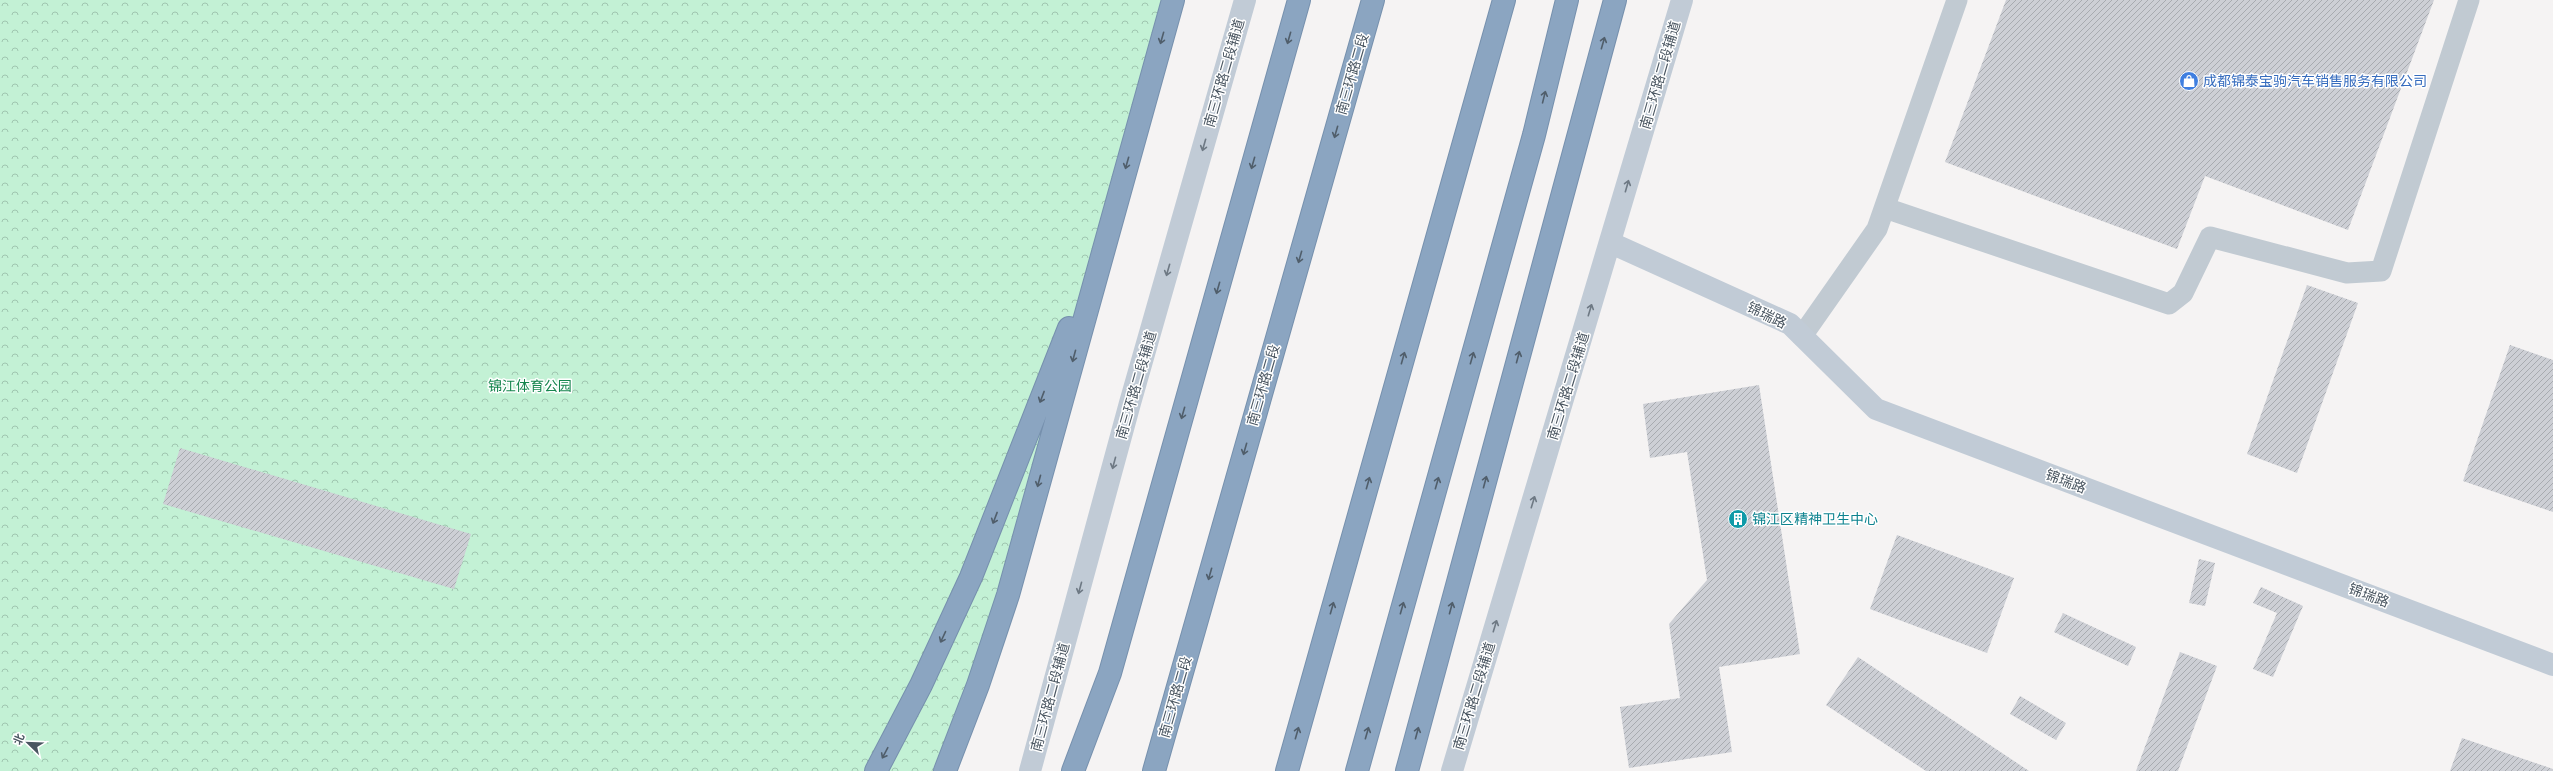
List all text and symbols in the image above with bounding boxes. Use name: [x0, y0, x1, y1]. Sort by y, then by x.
street label: 南三环路二段辅道: [1201, 17, 1248, 129]
street label: 南三环路二段辅道: [1637, 19, 1684, 131]
one-way arrow: [1158, 31, 1165, 44]
one-way arrow: [1285, 31, 1292, 44]
street label: 南三环路二段: [1333, 31, 1372, 117]
one-way arrow: [1600, 37, 1607, 50]
shop icon: 成都锦泰宝驹汽车销售服务有限公司: [2178, 70, 2200, 92]
place label: 成都锦泰宝驹汽车销售服务有限公司: [2203, 73, 2427, 90]
one-way arrow: [1540, 91, 1548, 104]
one-way arrow: [1332, 125, 1339, 138]
one-way arrow: [1200, 138, 1207, 151]
one-way arrow: [1123, 156, 1131, 169]
one-way arrow: [1249, 156, 1257, 169]
one-way arrow: [1624, 179, 1631, 192]
one-way arrow: [1296, 250, 1303, 263]
one-way arrow: [1164, 263, 1171, 276]
one-way arrow: [1214, 281, 1221, 294]
street label: 锦瑞路: [1744, 299, 1789, 332]
one-way arrow: [1587, 304, 1594, 317]
street label: 南三环路二段辅道: [1113, 329, 1160, 441]
street label: 南三环路二段辅道: [1544, 330, 1593, 442]
street label: 南三环路二段: [1244, 342, 1283, 428]
one-way arrow: [1070, 349, 1077, 362]
one-way arrow: [1515, 350, 1523, 363]
one-way arrow: [1400, 352, 1407, 365]
one-way arrow: [1469, 352, 1476, 365]
park label: 锦江体育公园: [488, 378, 572, 395]
one-way arrow: [1037, 390, 1045, 402]
one-way arrow: [1179, 406, 1186, 419]
one-way arrow: [1241, 442, 1248, 455]
one-way arrow: [1110, 456, 1117, 469]
street label: 锦瑞路: [2043, 466, 2088, 497]
one-way arrow: [1035, 474, 1042, 487]
one-way arrow: [1482, 476, 1489, 489]
one-way arrow: [1364, 477, 1372, 490]
one-way arrow: [1434, 477, 1441, 490]
one-way arrow: [1530, 496, 1537, 509]
building icon: 锦江区精神卫生中心: [1727, 508, 1749, 530]
one-way arrow: [990, 511, 998, 523]
place label: 锦江区精神卫生中心: [1752, 511, 1878, 528]
one-way arrow: [1206, 567, 1213, 580]
street label: 锦瑞路: [2346, 580, 2391, 611]
one-way arrow: [1076, 581, 1083, 594]
one-way arrow: [1329, 602, 1336, 615]
one-way arrow: [1399, 602, 1406, 615]
one-way arrow: [1448, 602, 1455, 615]
one-way arrow: [1492, 620, 1499, 633]
one-way arrow: [939, 631, 946, 643]
street label: 南三环路二段辅道: [1450, 640, 1499, 752]
street label: 南三环路二段辅道: [1028, 641, 1073, 753]
street label: 南三环路二段: [1156, 654, 1195, 740]
north arrow: [8, 723, 48, 763]
one-way arrow: [1294, 727, 1301, 740]
one-way arrow: [1364, 727, 1372, 740]
one-way arrow: [1414, 727, 1422, 740]
text: 北: [11, 732, 27, 747]
one-way arrow: [881, 747, 888, 759]

